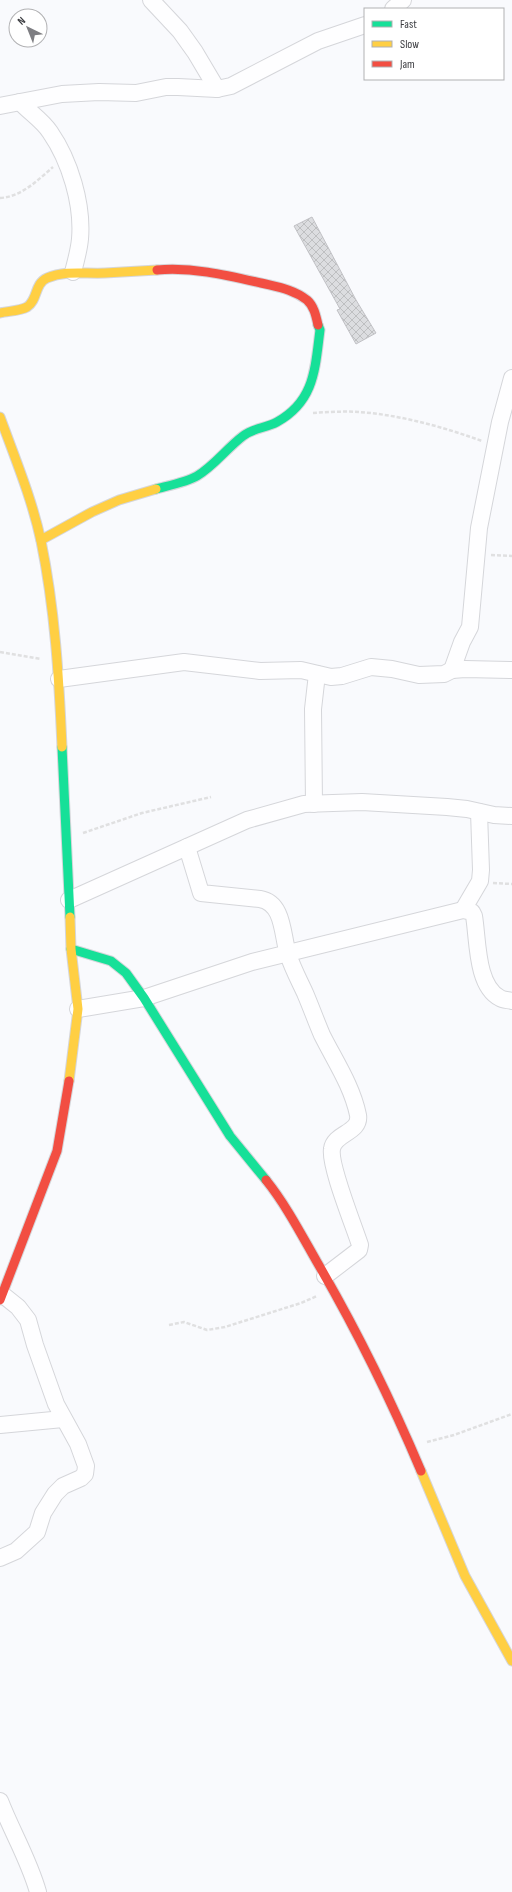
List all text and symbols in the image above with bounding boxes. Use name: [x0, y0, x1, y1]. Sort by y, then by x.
north arrow: [8, 8, 48, 48]
legend: [364, 8, 504, 80]
text: N: [15, 14, 28, 28]
text: Fast: [400, 17, 417, 32]
text: Slow: [400, 37, 419, 52]
text: Jam: [399, 57, 415, 72]

